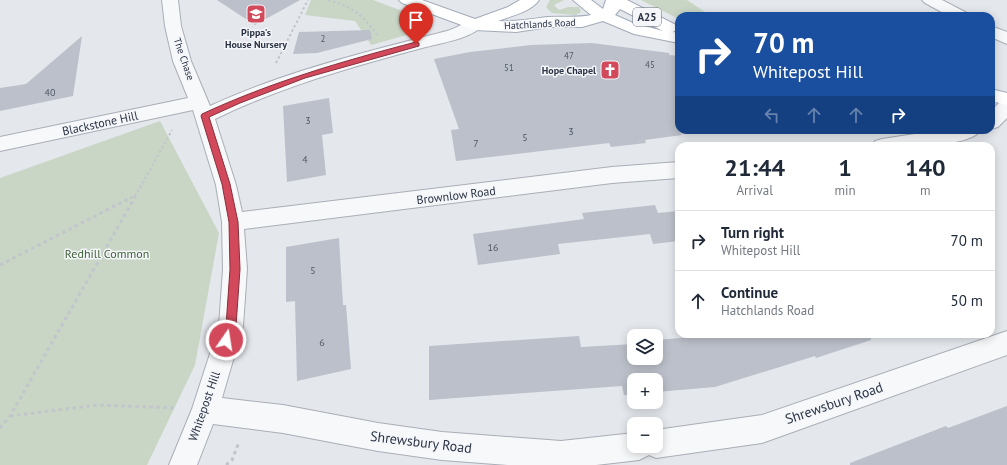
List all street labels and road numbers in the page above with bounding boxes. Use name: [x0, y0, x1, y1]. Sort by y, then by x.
road number: A25: [633, 8, 661, 26]
street label: Hatchlands Road: [504, 16, 576, 32]
street label: The Chase: [171, 36, 197, 82]
street label: Blackstone Hill: [61, 108, 140, 138]
street label: Brownlow Road: [416, 183, 496, 207]
street label: Whitepost Hill: [185, 368, 223, 443]
street label: Shrewsbury Road: [783, 378, 885, 428]
street label: Shrewsbury Road: [369, 427, 473, 457]

